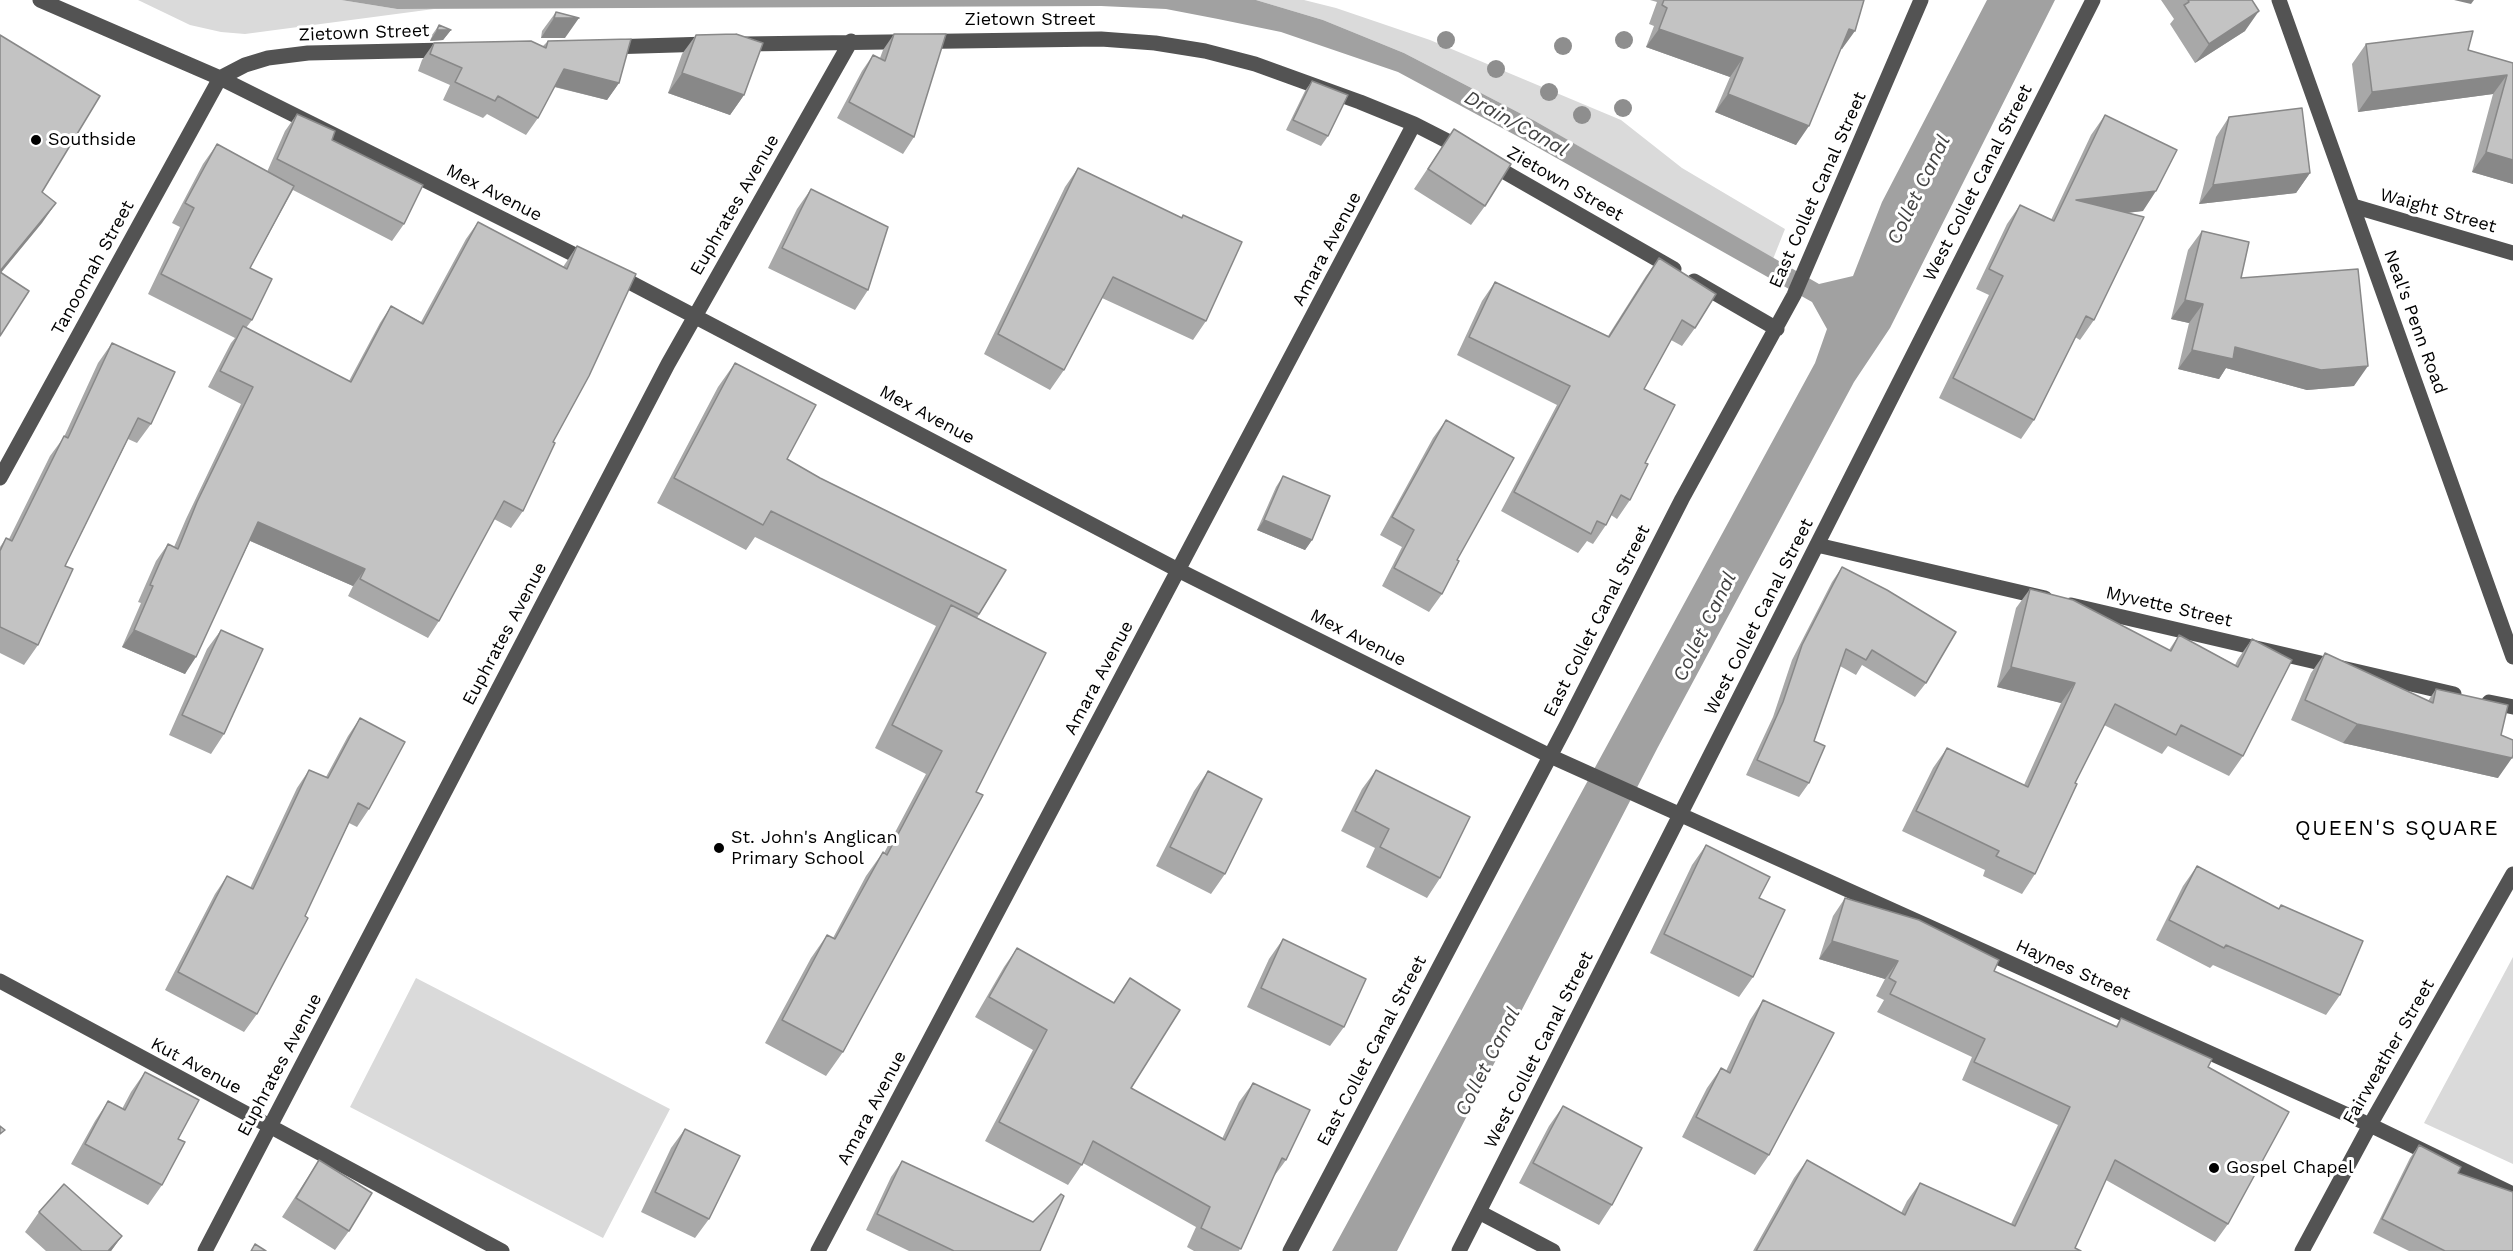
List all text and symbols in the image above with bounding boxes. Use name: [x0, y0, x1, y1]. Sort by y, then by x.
street label: Zietown Street: [965, 9, 1095, 31]
street label: Zietown Street: [298, 20, 430, 46]
street label: West Collet Canal Street: [1919, 81, 2037, 285]
water label: Drain/Canal: [1460, 86, 1572, 162]
street label: East Collet Canal Street: [1765, 89, 1871, 291]
place label: Southside: [48, 129, 136, 151]
street label: Euphrates Avenue: [686, 131, 784, 279]
water label: Collet Canal: [1882, 131, 1956, 249]
marker: Southside: [29, 133, 43, 147]
street label: Zietown Street: [1503, 142, 1627, 226]
street label: Mex Avenue: [442, 160, 546, 226]
street label: Waight Street: [2377, 184, 2499, 238]
street label: Amara Avenue: [1288, 188, 1366, 310]
street label: Tanoomah Street: [47, 197, 139, 339]
street label: Neal's Penn Road: [2379, 247, 2451, 397]
street label: Mex Avenue: [876, 381, 978, 449]
street label: West Collet Canal Street: [1700, 515, 1818, 719]
street label: East Collet Canal Street: [1539, 521, 1655, 721]
street label: Euphrates Avenue: [458, 559, 552, 709]
water label: Collet Canal: [1668, 568, 1742, 686]
street label: Myvette Street: [2104, 582, 2234, 632]
street label: Mex Avenue: [1306, 605, 1410, 671]
street label: Amara Avenue: [1060, 617, 1138, 739]
district label: QUEEN'S SQUARE: [2295, 816, 2499, 842]
place label: St. John's Anglican Primary School: [731, 827, 898, 870]
marker: St. John's Anglican Primary School: [712, 841, 726, 855]
street label: Haynes Street: [2012, 935, 2134, 1005]
street label: West Collet Canal Street: [1480, 948, 1598, 1152]
street label: East Collet Canal Street: [1313, 952, 1431, 1150]
street label: Fairweather Street: [2339, 976, 2439, 1128]
street label: Euphrates Avenue: [233, 990, 327, 1140]
water label: Collet Canal: [1450, 1004, 1526, 1120]
street label: Kut Avenue: [147, 1033, 245, 1099]
street label: Amara Avenue: [833, 1047, 911, 1169]
place label: Gospel Chapel: [2226, 1157, 2353, 1179]
marker: Gospel Chapel: [2207, 1161, 2221, 1175]

